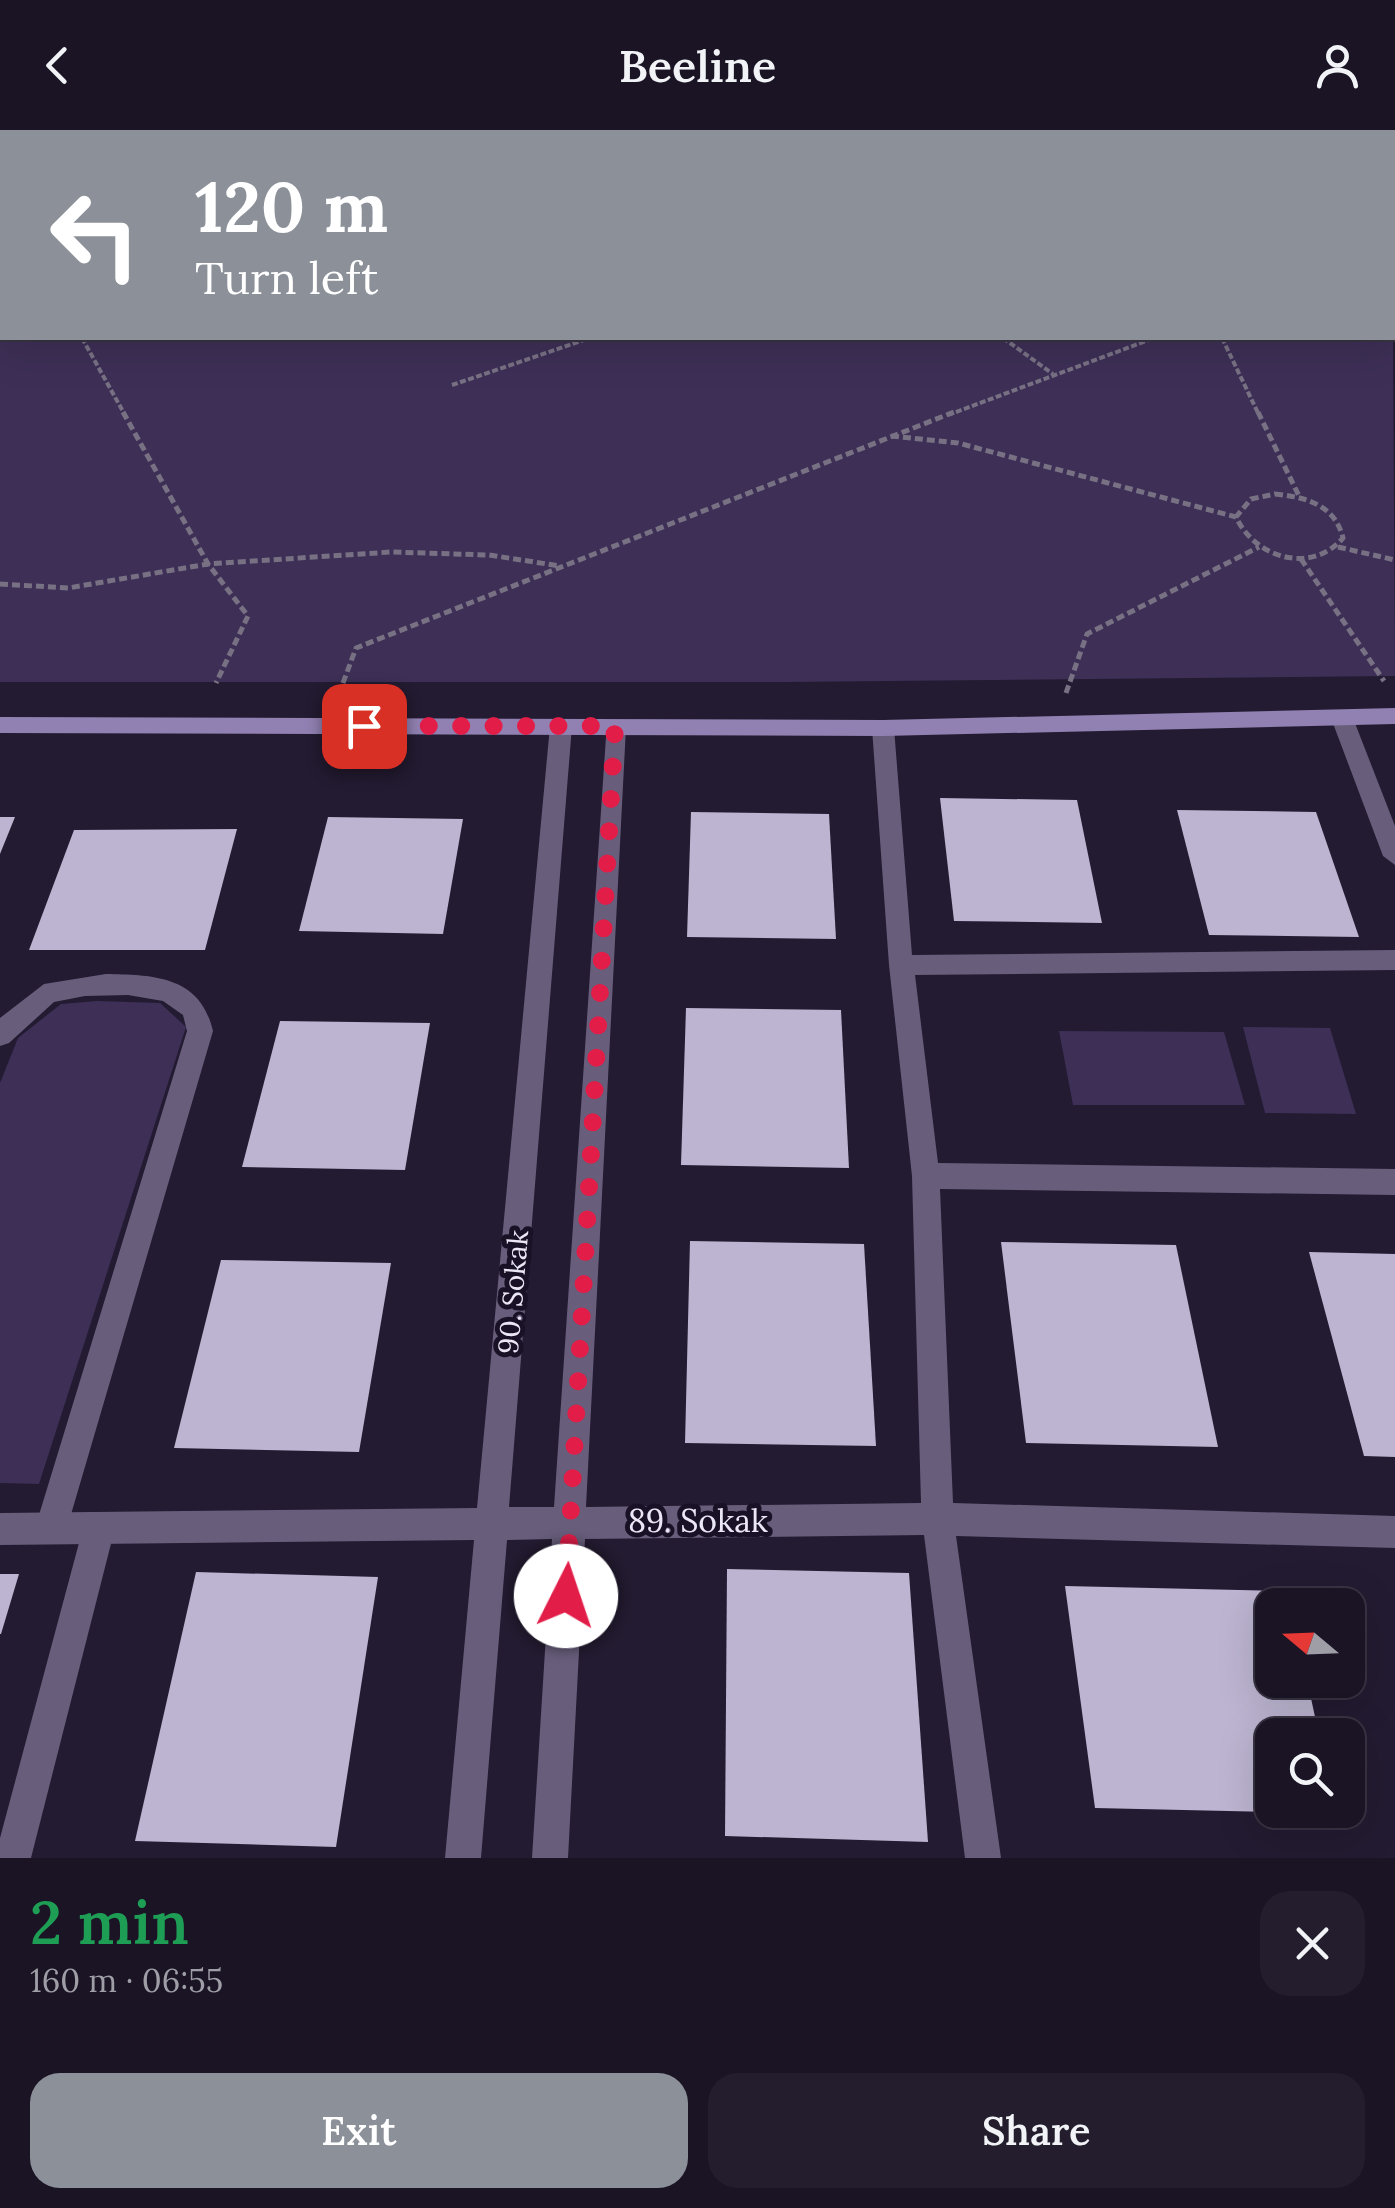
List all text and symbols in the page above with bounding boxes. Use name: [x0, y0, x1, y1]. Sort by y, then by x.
text: Beeline: [619, 37, 776, 94]
icon: back: [30, 38, 85, 93]
icon: person: [1310, 38, 1365, 93]
text: 120 m: [195, 162, 388, 251]
icon: left: [30, 170, 160, 300]
text: Turn left: [195, 249, 378, 306]
pin: [322, 684, 407, 769]
icon: arrive: [337, 699, 392, 754]
street label: 90. Sokak: [490, 1229, 536, 1355]
street label: 89. Sokak: [628, 1500, 768, 1541]
position arrow: [514, 1544, 618, 1648]
north arrow: [1255, 1588, 1365, 1698]
map controls: [1255, 1588, 1365, 1828]
button: search: [1255, 1718, 1365, 1828]
text: 2 min: [30, 1884, 189, 1960]
button: close: [1260, 1891, 1365, 1996]
text: 160 m · 06:55: [30, 1960, 223, 2001]
button: Exit: [30, 2073, 688, 2188]
button: Share: [708, 2073, 1365, 2188]

